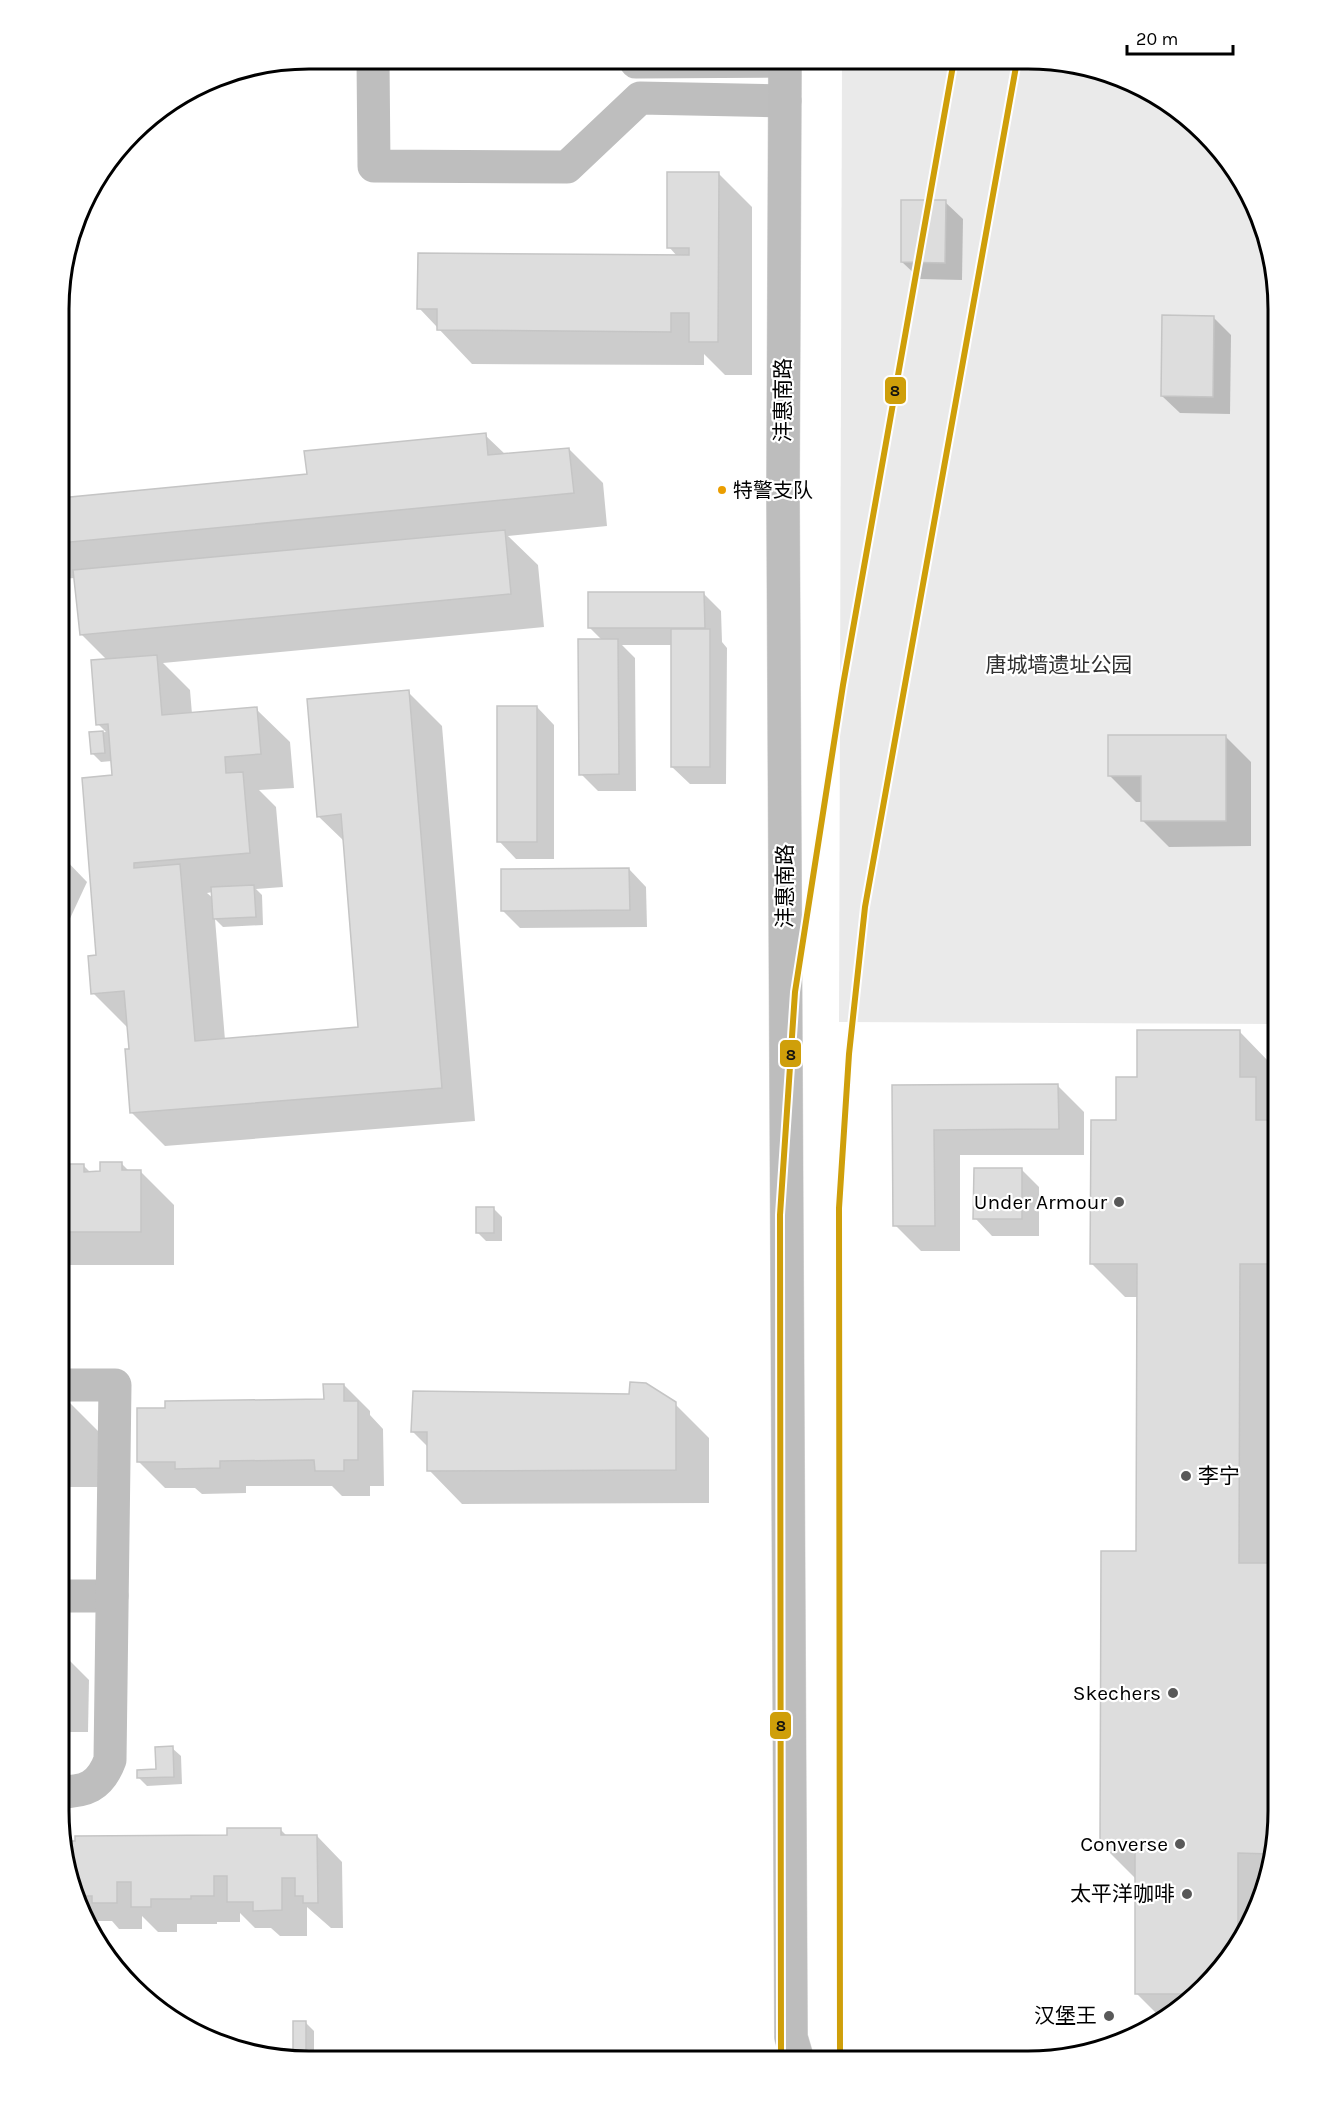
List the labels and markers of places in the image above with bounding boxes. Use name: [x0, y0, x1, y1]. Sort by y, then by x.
place label: 特警支队: [733, 479, 813, 502]
marker: 特警支队: [716, 484, 728, 496]
place label: Under Armour: [974, 1190, 1107, 1214]
marker: Under Armour: [1112, 1195, 1126, 1209]
place label: 李宁: [1198, 1464, 1240, 1488]
marker: 李宁: [1179, 1469, 1193, 1483]
place label: Skechers: [1073, 1681, 1161, 1705]
marker: Skechers: [1166, 1686, 1180, 1700]
place label: Converse: [1080, 1832, 1168, 1856]
marker: Converse: [1173, 1837, 1187, 1851]
place label: 太平洋咖啡: [1070, 1882, 1175, 1906]
marker: 太平洋咖啡: [1180, 1887, 1194, 1901]
place label: 汉堡王: [1034, 2004, 1097, 2028]
marker: 汉堡王: [1102, 2009, 1116, 2023]

